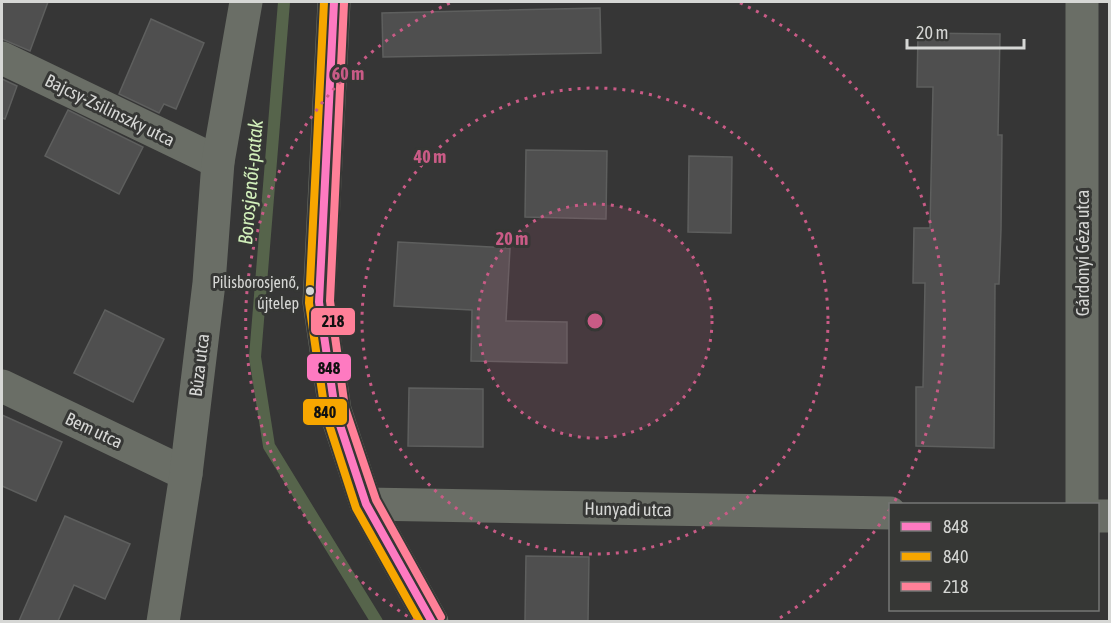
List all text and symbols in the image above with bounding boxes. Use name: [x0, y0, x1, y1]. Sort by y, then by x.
scale bar: [907, 12, 1024, 50]
text: 20 m: [916, 22, 948, 43]
text: 60 m: [332, 63, 364, 84]
street label: Bajcsy-Zsilinszky utca: [42, 70, 178, 150]
water label: Borosjenői-patak: [233, 118, 267, 245]
text: 40 m: [413, 146, 446, 167]
street label: Gárdonyi Géza utca: [1072, 190, 1093, 316]
text: 20 m: [496, 228, 528, 249]
place label: Pilisborosjenő, újtelep: [212, 273, 299, 313]
marker: Pilisborosjenő, újtelep: [304, 285, 316, 297]
line badge: 218: [310, 307, 356, 336]
centre of rings: [585, 311, 605, 331]
text: 218: [322, 312, 345, 330]
street label: Búza utca: [185, 332, 213, 398]
line badge: 848: [306, 353, 352, 382]
text: 848: [318, 359, 341, 377]
line badge: 840: [302, 398, 348, 426]
text: 840: [314, 403, 337, 421]
street label: Bem utca: [62, 408, 126, 452]
street label: Hunyadi utca: [584, 498, 672, 520]
legend: [889, 503, 1099, 611]
text: 848: [943, 516, 968, 537]
text: 840: [943, 546, 968, 567]
text: 218: [943, 576, 968, 597]

